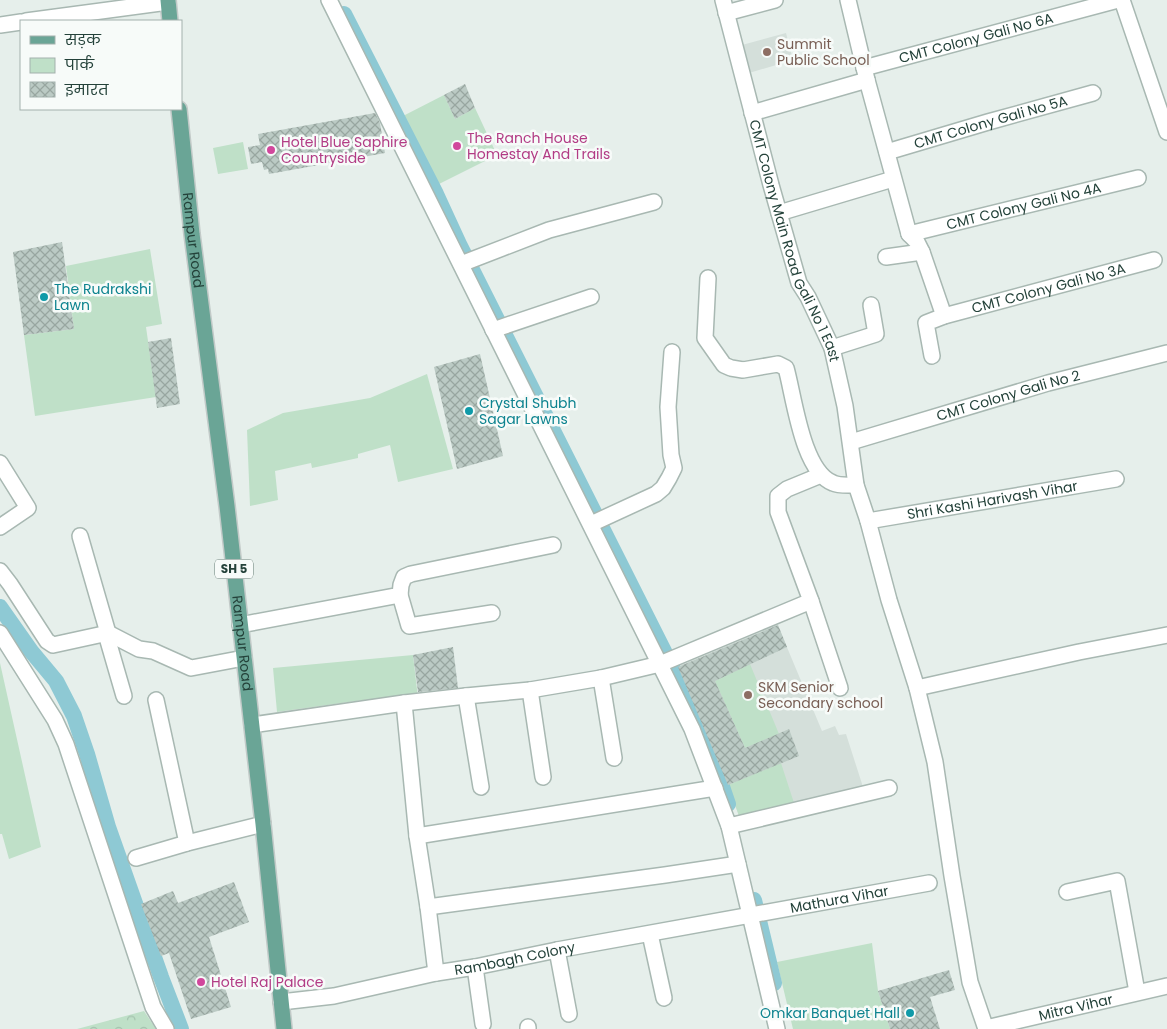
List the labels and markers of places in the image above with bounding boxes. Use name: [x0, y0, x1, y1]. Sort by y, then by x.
place label: Summit Public School: [777, 34, 870, 70]
marker: Summit Public School: [761, 46, 773, 58]
place label: The Ranch House Homestay And Trails: [467, 128, 610, 164]
place label: Hotel Blue Saphire Countryside: [281, 132, 408, 168]
marker: The Ranch House Homestay And Trails: [451, 140, 463, 152]
marker: Hotel Blue Saphire Countryside: [265, 144, 277, 156]
place label: The Rudrakshi Lawn: [54, 279, 152, 315]
marker: The Rudrakshi Lawn: [38, 291, 50, 303]
place label: Crystal Shubh Sagar Lawns: [479, 393, 577, 429]
marker: Crystal Shubh Sagar Lawns: [463, 405, 475, 417]
place label: SKM Senior Secondary school: [758, 677, 883, 713]
marker: SKM Senior Secondary school: [742, 689, 754, 701]
place label: Hotel Raj Palace: [211, 972, 324, 992]
marker: Hotel Raj Palace: [195, 976, 207, 988]
place label: Omkar Banquet Hall: [760, 1003, 900, 1023]
marker: Omkar Banquet Hall: [904, 1007, 916, 1019]

